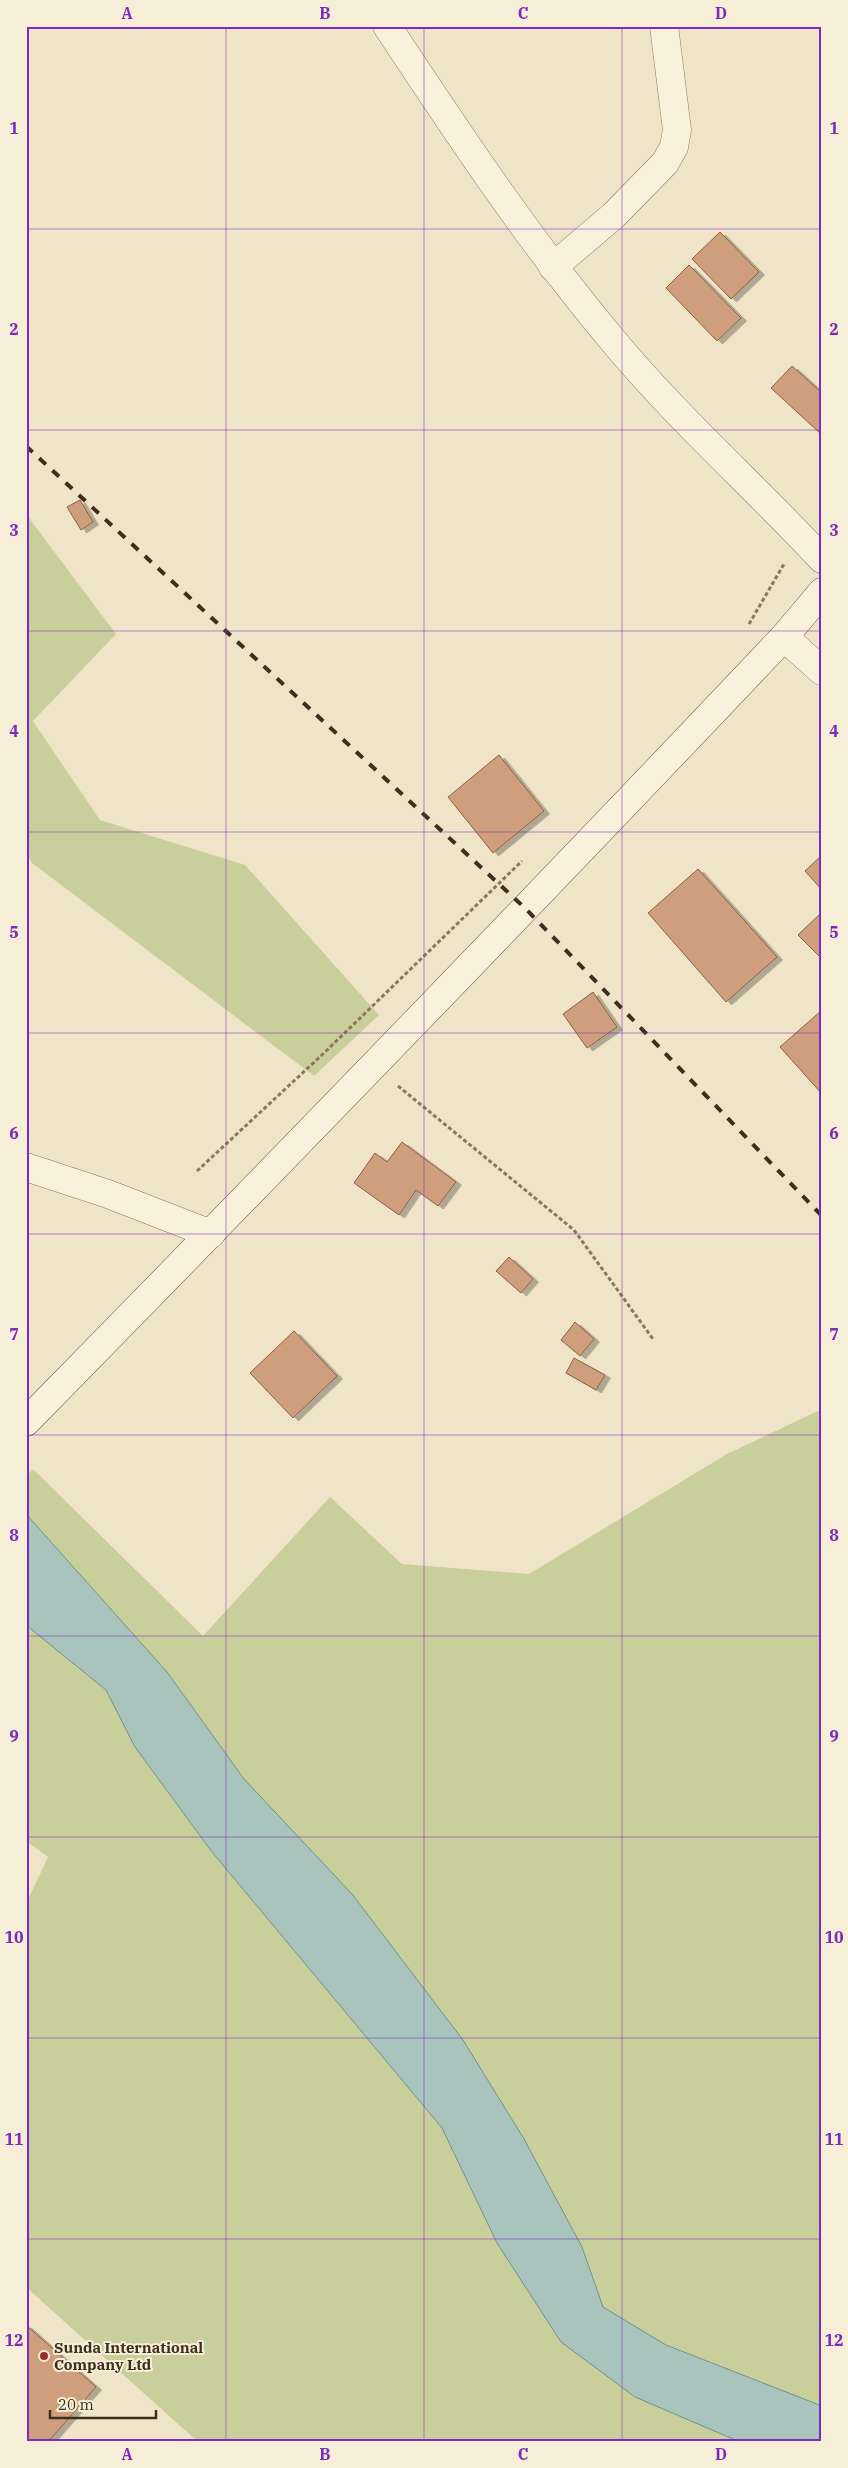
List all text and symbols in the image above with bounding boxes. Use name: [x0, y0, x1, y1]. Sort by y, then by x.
text: A: [121, 3, 133, 23]
text: B: [319, 3, 331, 23]
text: C: [518, 3, 528, 23]
text: D: [715, 3, 727, 23]
text: 1: [9, 118, 19, 138]
text: 1: [829, 118, 839, 138]
text: 2: [9, 319, 19, 339]
text: 2: [829, 319, 839, 339]
text: 3: [9, 520, 19, 540]
text: 3: [829, 520, 839, 540]
text: 4: [9, 721, 19, 741]
text: 4: [829, 721, 839, 741]
text: 5: [9, 922, 19, 942]
text: 5: [829, 922, 839, 942]
text: 6: [9, 1123, 19, 1143]
text: 6: [829, 1123, 839, 1143]
text: 7: [9, 1324, 19, 1344]
text: 7: [829, 1324, 839, 1344]
text: 8: [9, 1525, 19, 1545]
text: 8: [829, 1525, 839, 1545]
text: 9: [9, 1726, 19, 1746]
text: 9: [829, 1726, 839, 1746]
text: 10: [4, 1927, 24, 1947]
text: 10: [824, 1927, 844, 1947]
text: 11: [4, 2129, 24, 2149]
text: 11: [824, 2129, 844, 2149]
text: 12: [4, 2330, 24, 2350]
text: 12: [824, 2330, 844, 2350]
place label: Sunda International Company Ltd: [54, 2338, 203, 2374]
marker: Sunda International Company Ltd: [38, 2350, 50, 2362]
scale bar: [50, 2388, 156, 2420]
text: 20 m: [58, 2395, 94, 2414]
text: A: [121, 2444, 133, 2464]
text: B: [319, 2444, 331, 2464]
text: C: [518, 2444, 528, 2464]
text: D: [715, 2444, 727, 2464]

